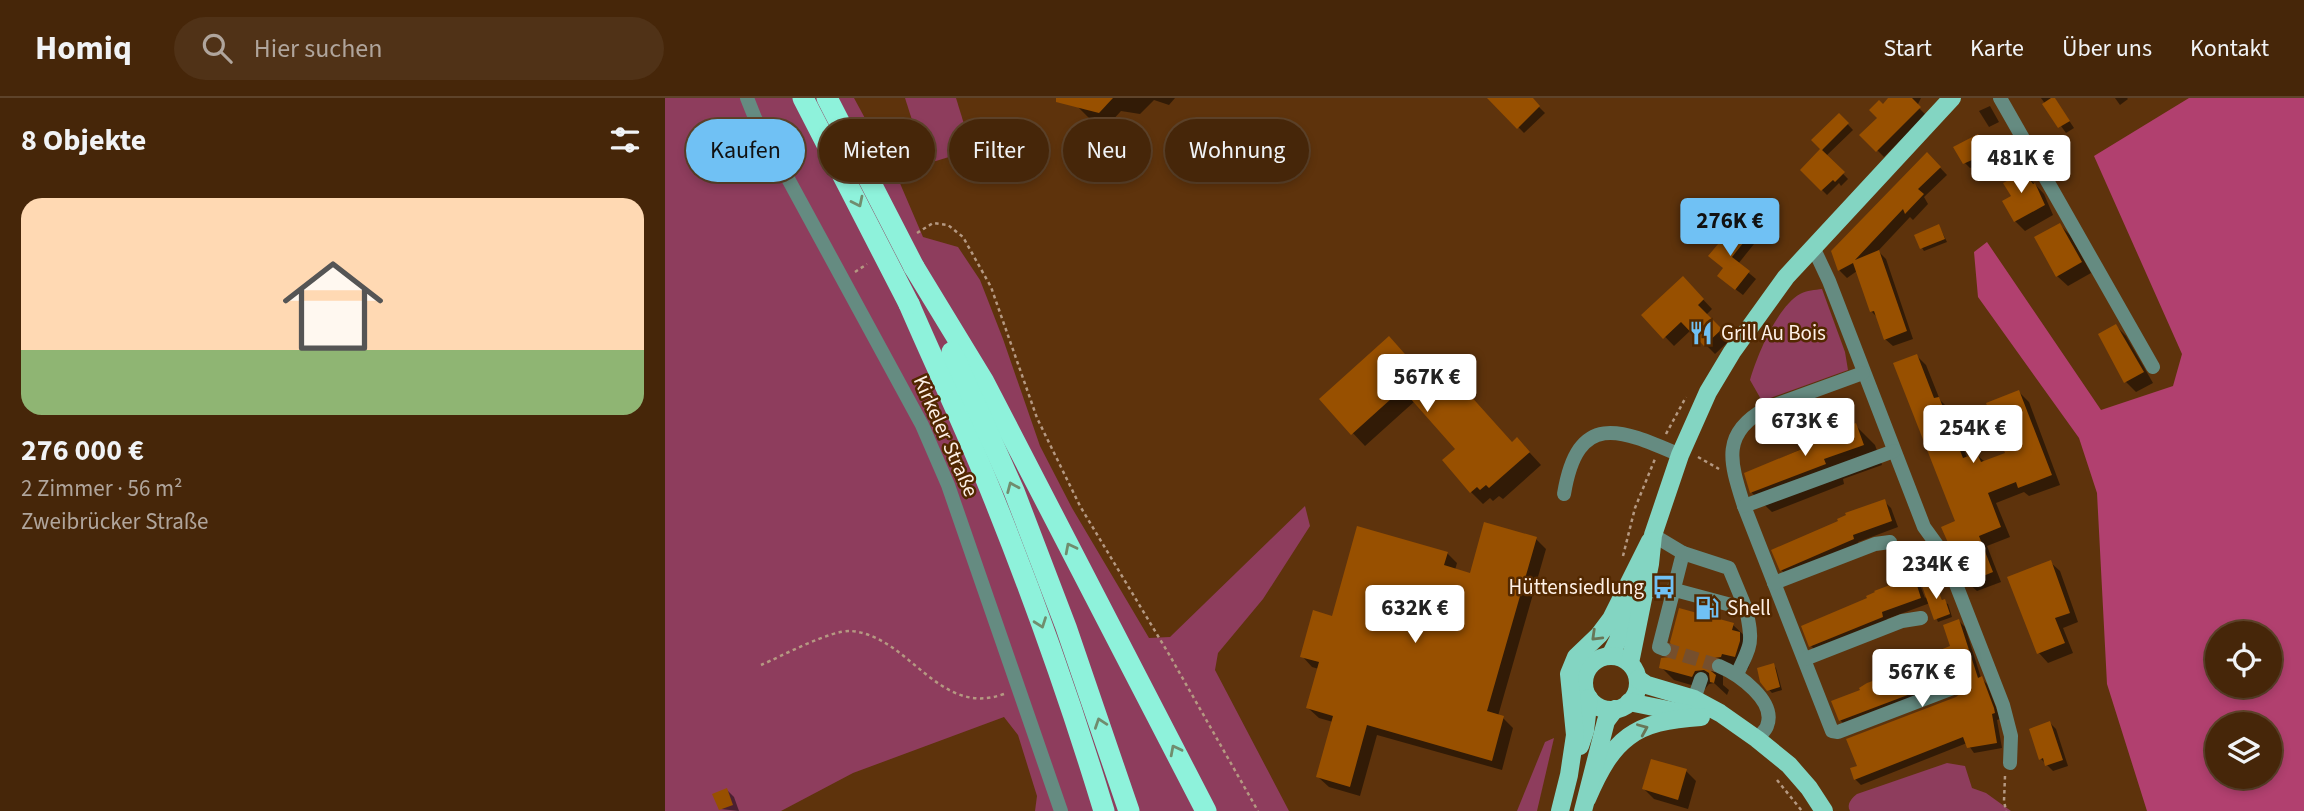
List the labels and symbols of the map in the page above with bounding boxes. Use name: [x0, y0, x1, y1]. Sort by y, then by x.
pin: 481K €: [1964, 136, 2078, 195]
one-way arrow: [849, 195, 863, 207]
pin: 276K €: [1673, 198, 1787, 258]
place label: Grill Au Bois: [1721, 318, 1826, 348]
restaurant icon: Grill Au Bois: [1687, 319, 1715, 347]
pin: 567K €: [1370, 354, 1484, 414]
street label: Kirkeler Straße: [906, 371, 986, 501]
pin: 673K €: [1748, 398, 1862, 458]
pin: 254K €: [1916, 406, 2030, 465]
one-way arrow: [1006, 482, 1020, 494]
pin: 234K €: [1879, 542, 1993, 601]
one-way arrow: [1065, 543, 1079, 555]
place label: Hüttensiedlung: [1509, 572, 1644, 602]
bus stop icon: Hüttensiedlung: [1650, 573, 1678, 601]
pin: 632K €: [1358, 586, 1472, 645]
place label: Shell: [1727, 593, 1771, 623]
fuel station icon: Shell: [1693, 594, 1721, 622]
one-way arrow: [1033, 617, 1047, 629]
one-way arrow: [1591, 628, 1604, 641]
pin: 567K €: [1865, 650, 1979, 709]
one-way arrow: [1094, 717, 1108, 730]
one-way arrow: [1635, 723, 1648, 737]
one-way arrow: [1169, 745, 1183, 757]

